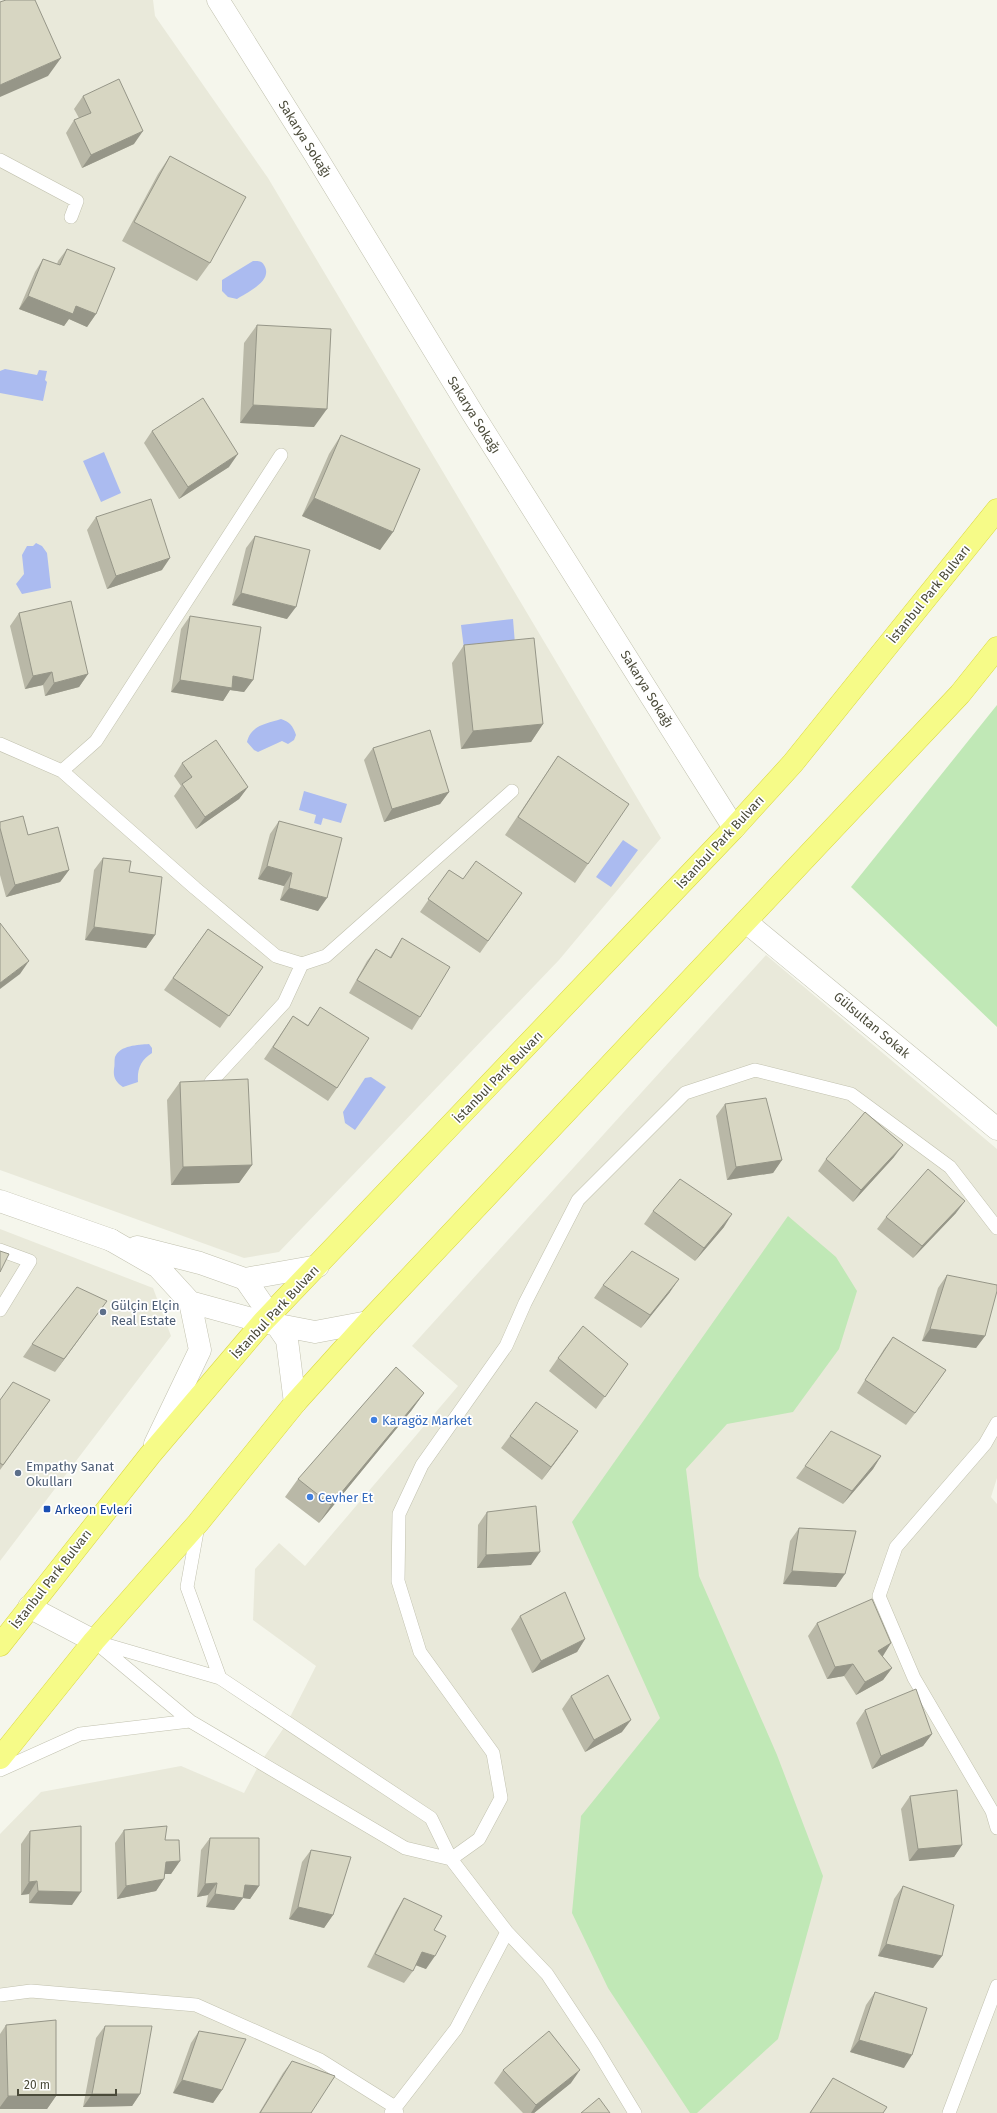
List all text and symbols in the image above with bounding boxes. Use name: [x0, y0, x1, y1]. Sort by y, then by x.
street label: Sakarya Sokağı: [275, 98, 335, 180]
street label: Sakarya Sokağı: [444, 374, 504, 456]
street label: İstanbul Park Bulvarı: [885, 542, 973, 646]
street label: Sakarya Sokağı: [617, 648, 677, 730]
street label: İstanbul Park Bulvarı: [673, 792, 767, 892]
street label: Gülsultan Sokak: [831, 989, 913, 1061]
street label: İstanbul Park Bulvarı: [450, 1028, 546, 1126]
street label: İstanbul Park Bulvarı: [228, 1262, 322, 1362]
place label: Gülçin Elçin Real Estate: [111, 1298, 180, 1328]
marker: Gülçin Elçin Real Estate: [98, 1307, 108, 1317]
place label: Karagöz Market: [382, 1413, 472, 1428]
marker: Karagöz Market: [369, 1415, 379, 1425]
place label: Empathy Sanat Okulları: [26, 1459, 115, 1489]
marker: Empathy Sanat Okulları: [13, 1468, 23, 1478]
place label: Cevher Et: [318, 1490, 373, 1505]
marker: Cevher Et: [305, 1492, 315, 1502]
place label: Arkeon Evleri: [55, 1502, 132, 1517]
marker: Arkeon Evleri: [42, 1504, 52, 1514]
street label: İstanbul Park Bulvarı: [8, 1526, 94, 1632]
scale bar: [18, 2071, 116, 2097]
text: 20 m: [24, 2078, 50, 2092]

